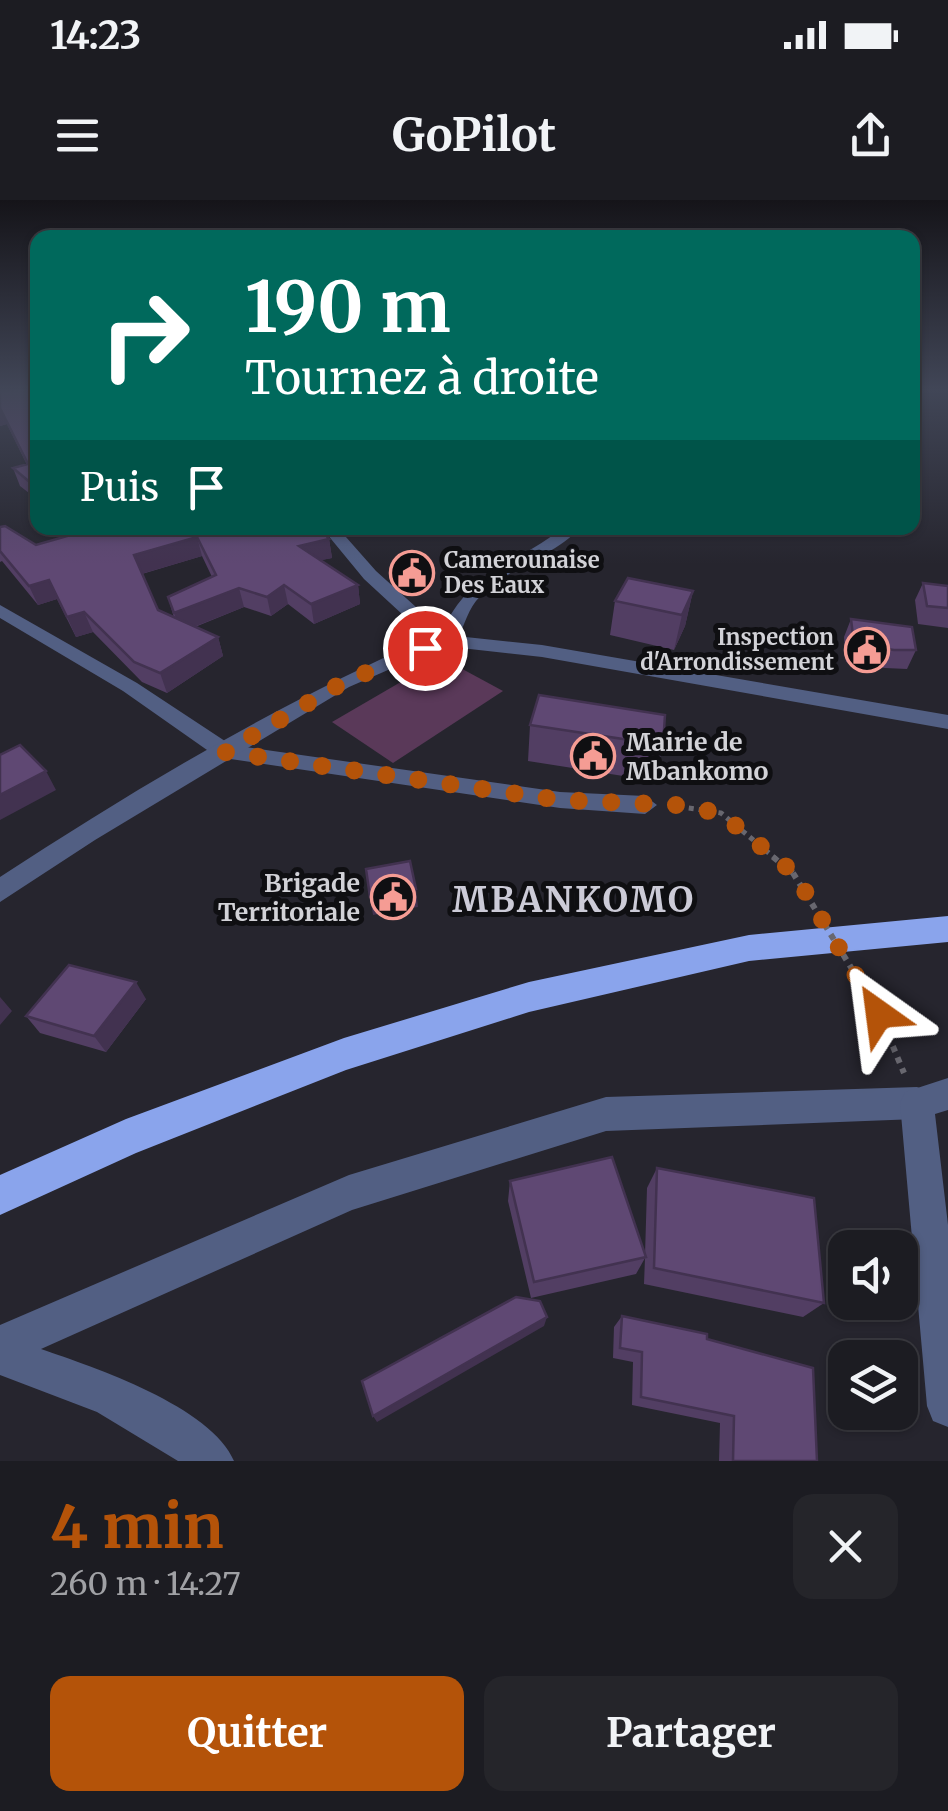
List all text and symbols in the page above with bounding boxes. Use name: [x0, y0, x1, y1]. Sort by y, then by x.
text: 14:23: [50, 12, 141, 59]
text: GoPilot: [392, 107, 556, 163]
icon: menu: [50, 108, 105, 163]
icon: share: [843, 108, 898, 163]
text: 190 m: [245, 263, 451, 351]
icon: right: [80, 270, 210, 400]
text: Tournez à droite: [245, 350, 599, 406]
icon: arrive: [179, 460, 234, 515]
text: Puis: [80, 464, 159, 511]
place label: Camerounaise Des Eaux: [444, 546, 600, 599]
public building icon: Camerounaise Des Eaux: [389, 550, 435, 596]
pin: [383, 606, 468, 691]
icon: arrive: [398, 621, 453, 676]
place label: Inspection d'Arrondissement: [640, 623, 834, 676]
public building icon: Inspection d'Arrondissement: [844, 627, 890, 673]
place label: Mairie de Mbankomo: [626, 726, 769, 787]
public building icon: Mairie de Mbankomo: [570, 733, 616, 779]
place label: Brigade Territoriale: [218, 867, 360, 928]
public building icon: Brigade Territoriale: [370, 874, 416, 920]
district label: MBANKOMO: [452, 878, 696, 922]
position arrow: [827, 962, 931, 1066]
map controls: [828, 1230, 918, 1430]
button: sound: [828, 1230, 918, 1320]
button: layers: [828, 1340, 918, 1430]
text: 4 min: [50, 1489, 224, 1564]
button: close: [793, 1494, 898, 1599]
text: 260 m · 14:27: [50, 1564, 241, 1604]
button: Quitter: [50, 1676, 464, 1791]
button: Partager: [484, 1676, 898, 1791]

